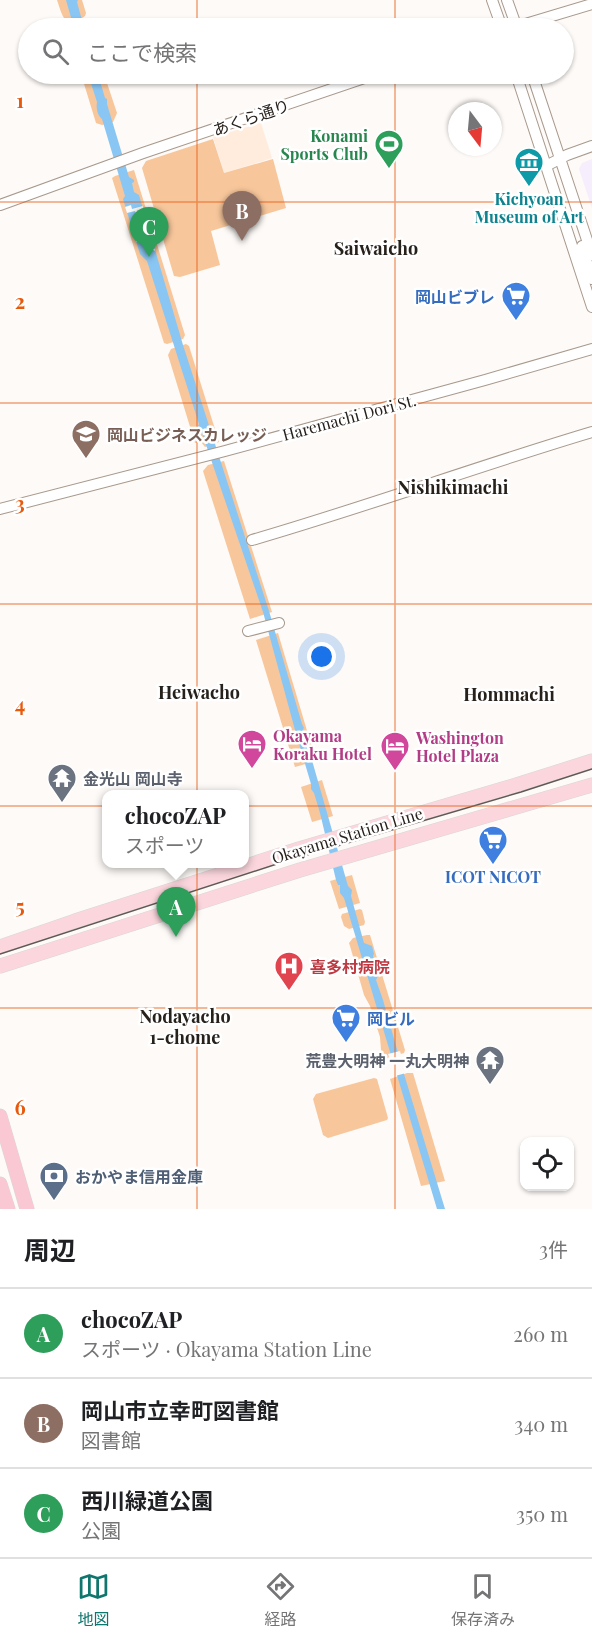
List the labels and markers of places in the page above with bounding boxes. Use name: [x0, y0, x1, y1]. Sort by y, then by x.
place label: Konami Sports Club: [280, 125, 368, 164]
sports icon: Konami Sports Club: [373, 128, 405, 170]
museum icon: Kichyoan Museum of Art: [513, 146, 545, 188]
place label: Kichyoan Museum of Art: [474, 188, 584, 227]
pin: B: [222, 192, 262, 241]
pin: C: [130, 208, 168, 257]
supermarket icon: 岡山ビブレ: [500, 280, 532, 322]
place label: 岡山ビブレ: [415, 286, 495, 307]
school or university icon: 岡山ビジネスカレッジ: [70, 418, 102, 460]
place label: 岡山ビジネスカレッジ: [107, 424, 267, 445]
place label: Okayama Koraku Hotel: [273, 725, 372, 764]
place label: Washington Hotel Plaza: [415, 727, 504, 766]
hotel icon: Okayama Koraku Hotel: [236, 728, 268, 770]
hotel icon: Washington Hotel Plaza: [379, 730, 411, 772]
temple icon: 金光山 岡山寺: [46, 762, 78, 804]
place label: 金光山 岡山寺: [83, 768, 183, 789]
supermarket icon: ICOT NICOT: [477, 824, 509, 866]
place label: ICOT NICOT: [445, 866, 541, 887]
pin: A: [156, 888, 195, 937]
hospital icon: 喜多村病院: [273, 950, 305, 992]
place label: 喜多村病院: [310, 956, 390, 977]
supermarket icon: 岡ビル: [330, 1002, 362, 1044]
place label: 岡ビル: [367, 1008, 415, 1029]
temple icon: 荒豊大明神 一丸大明神: [474, 1044, 506, 1086]
place label: 荒豊大明神 一丸大明神: [305, 1050, 469, 1071]
bank icon: おかやま信用金庫: [38, 1160, 70, 1202]
place label: おかやま信用金庫: [75, 1166, 203, 1187]

